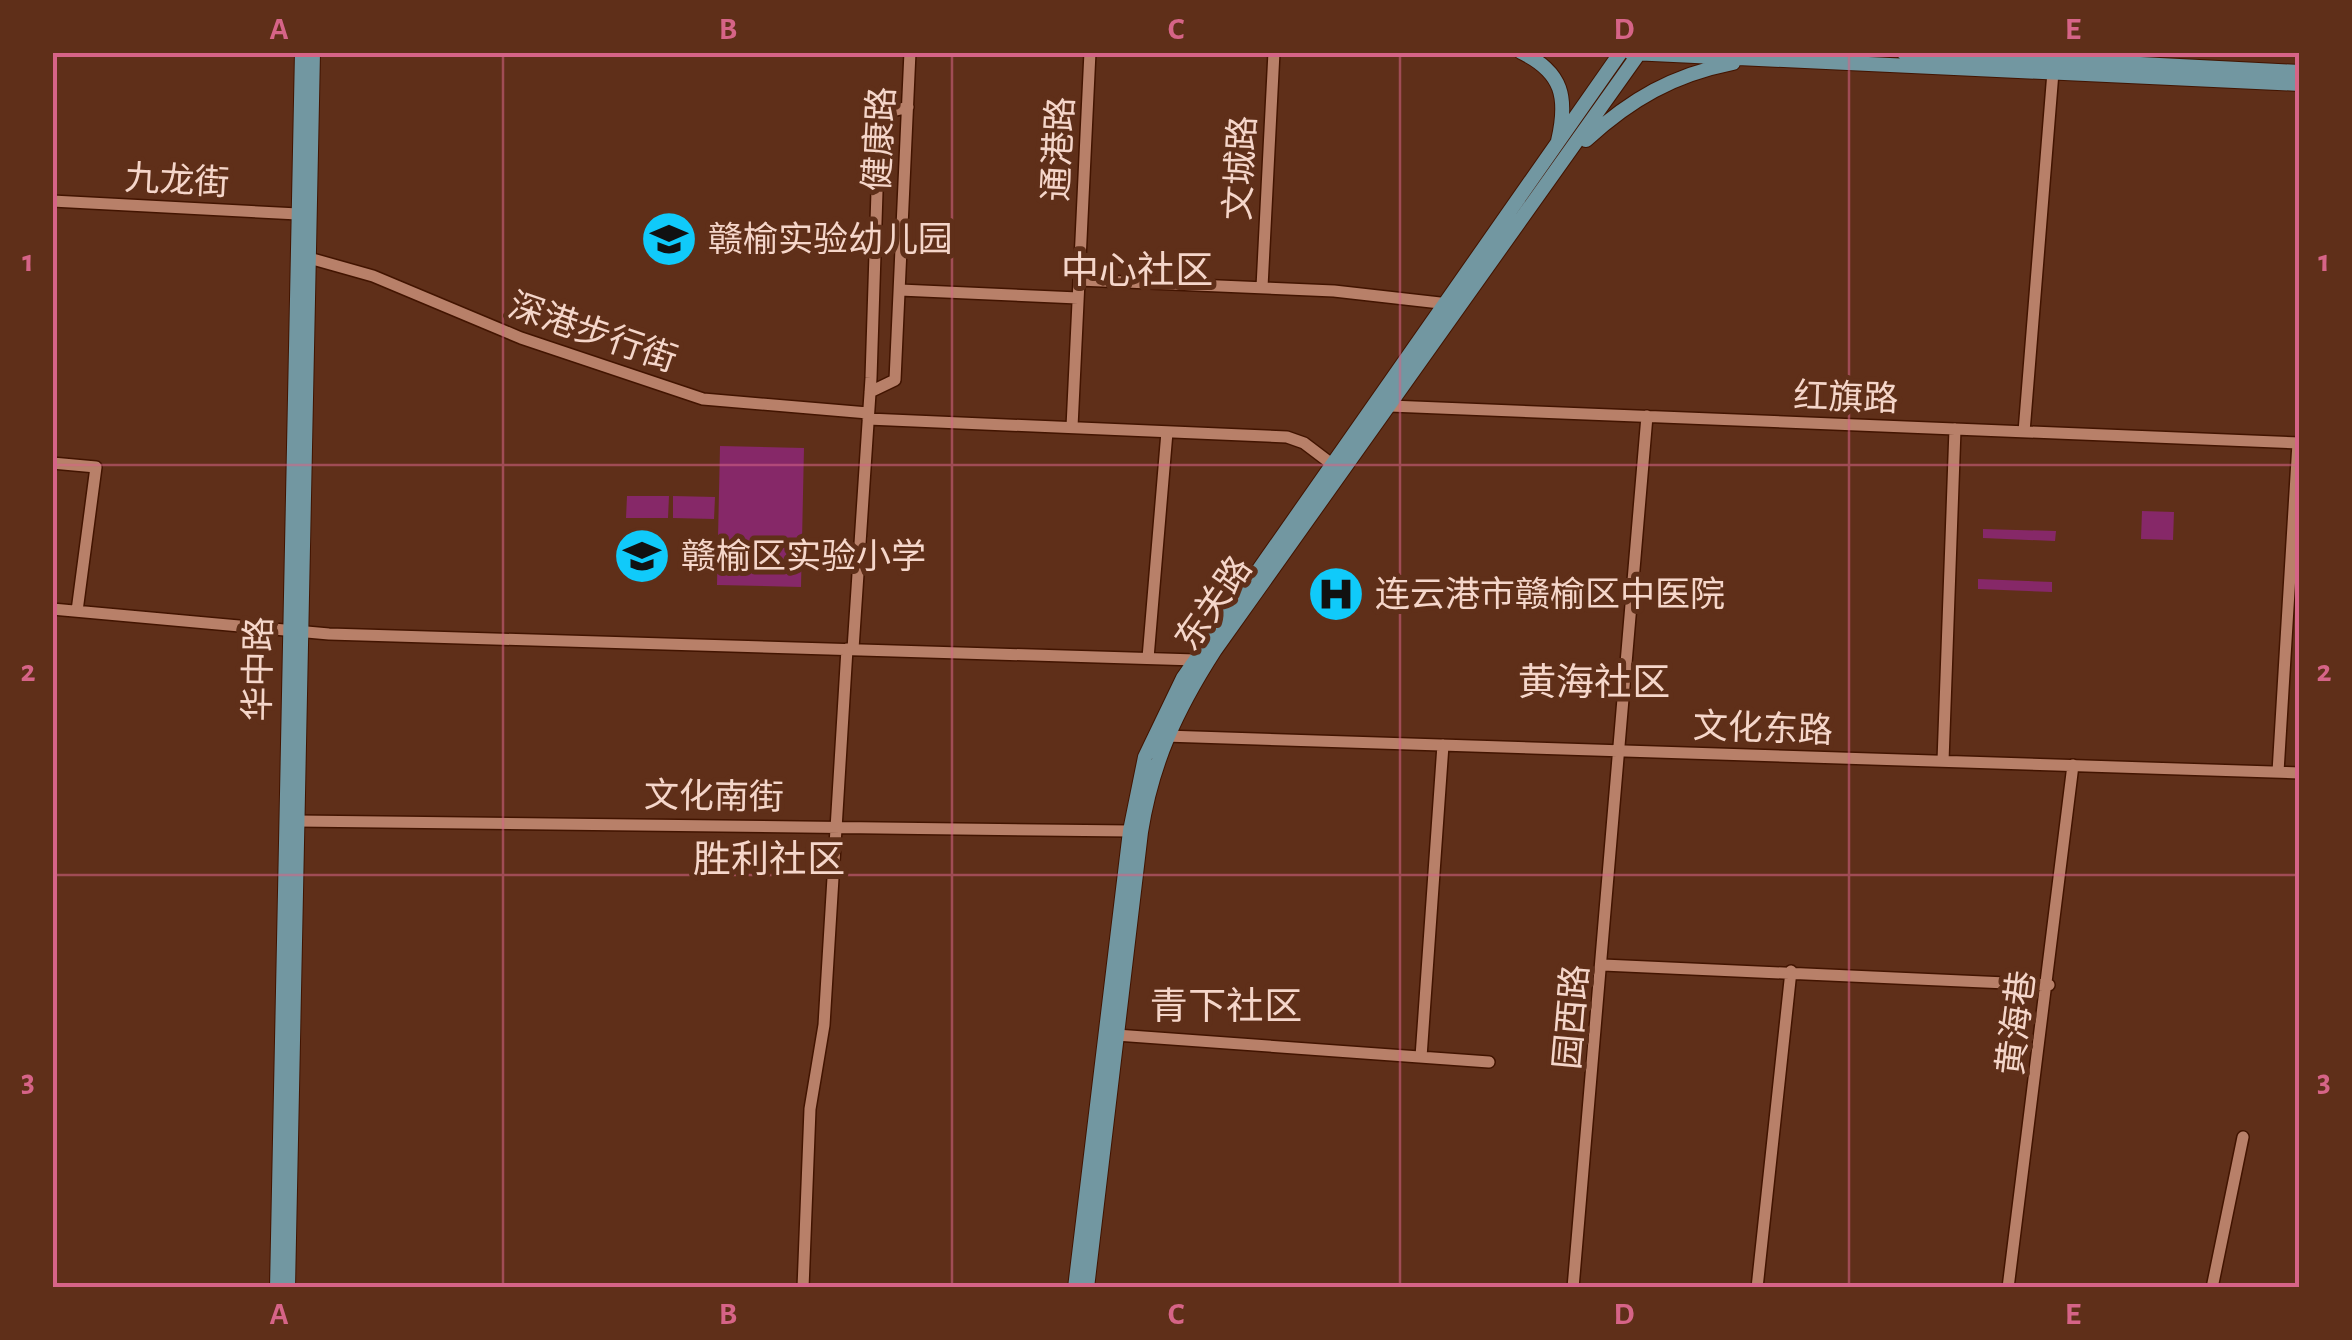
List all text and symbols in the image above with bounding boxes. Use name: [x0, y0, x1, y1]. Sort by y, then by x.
text: A: [269, 13, 289, 45]
text: B: [719, 13, 737, 45]
text: C: [1168, 13, 1185, 45]
text: D: [1614, 13, 1635, 45]
text: E: [2065, 13, 2081, 45]
street label: 健康路: [858, 86, 901, 192]
street label: 通港路: [1037, 96, 1080, 202]
street label: 文城路: [1219, 115, 1262, 221]
street label: 九龙街: [124, 159, 230, 202]
school or university icon: 赣榆实验幼儿园: [639, 209, 699, 269]
place label: 赣榆实验幼儿园: [708, 221, 953, 258]
text: 1: [22, 245, 34, 277]
text: 1: [2318, 245, 2330, 277]
district label: 中心社区: [1061, 250, 1213, 291]
street label: 深港步行街: [504, 286, 682, 378]
street label: 红旗路: [1793, 377, 1899, 418]
school or university icon: 赣榆区实验小学: [612, 526, 672, 586]
place label: 赣榆区实验小学: [681, 538, 926, 575]
street label: 东关路: [1168, 550, 1259, 657]
hospital icon: 连云港市赣榆区中医院: [1306, 564, 1366, 624]
place label: 连云港市赣榆区中医院: [1375, 576, 1725, 613]
street label: 华中路: [239, 616, 278, 722]
text: 2: [20, 655, 36, 687]
text: 2: [2316, 655, 2332, 687]
district label: 黄海社区: [1518, 662, 1670, 703]
street label: 文化东路: [1692, 708, 1834, 749]
street label: 文化南街: [644, 777, 784, 816]
district label: 胜利社区: [693, 839, 845, 880]
street label: 园西路: [1548, 963, 1595, 1071]
street label: 黄海巷: [1992, 969, 2041, 1077]
district label: 青下社区: [1150, 986, 1302, 1027]
text: 3: [21, 1065, 35, 1097]
text: 3: [2317, 1065, 2331, 1097]
text: A: [269, 1298, 289, 1330]
text: B: [719, 1298, 737, 1330]
text: C: [1168, 1298, 1185, 1330]
text: D: [1614, 1298, 1635, 1330]
text: E: [2065, 1298, 2081, 1330]

